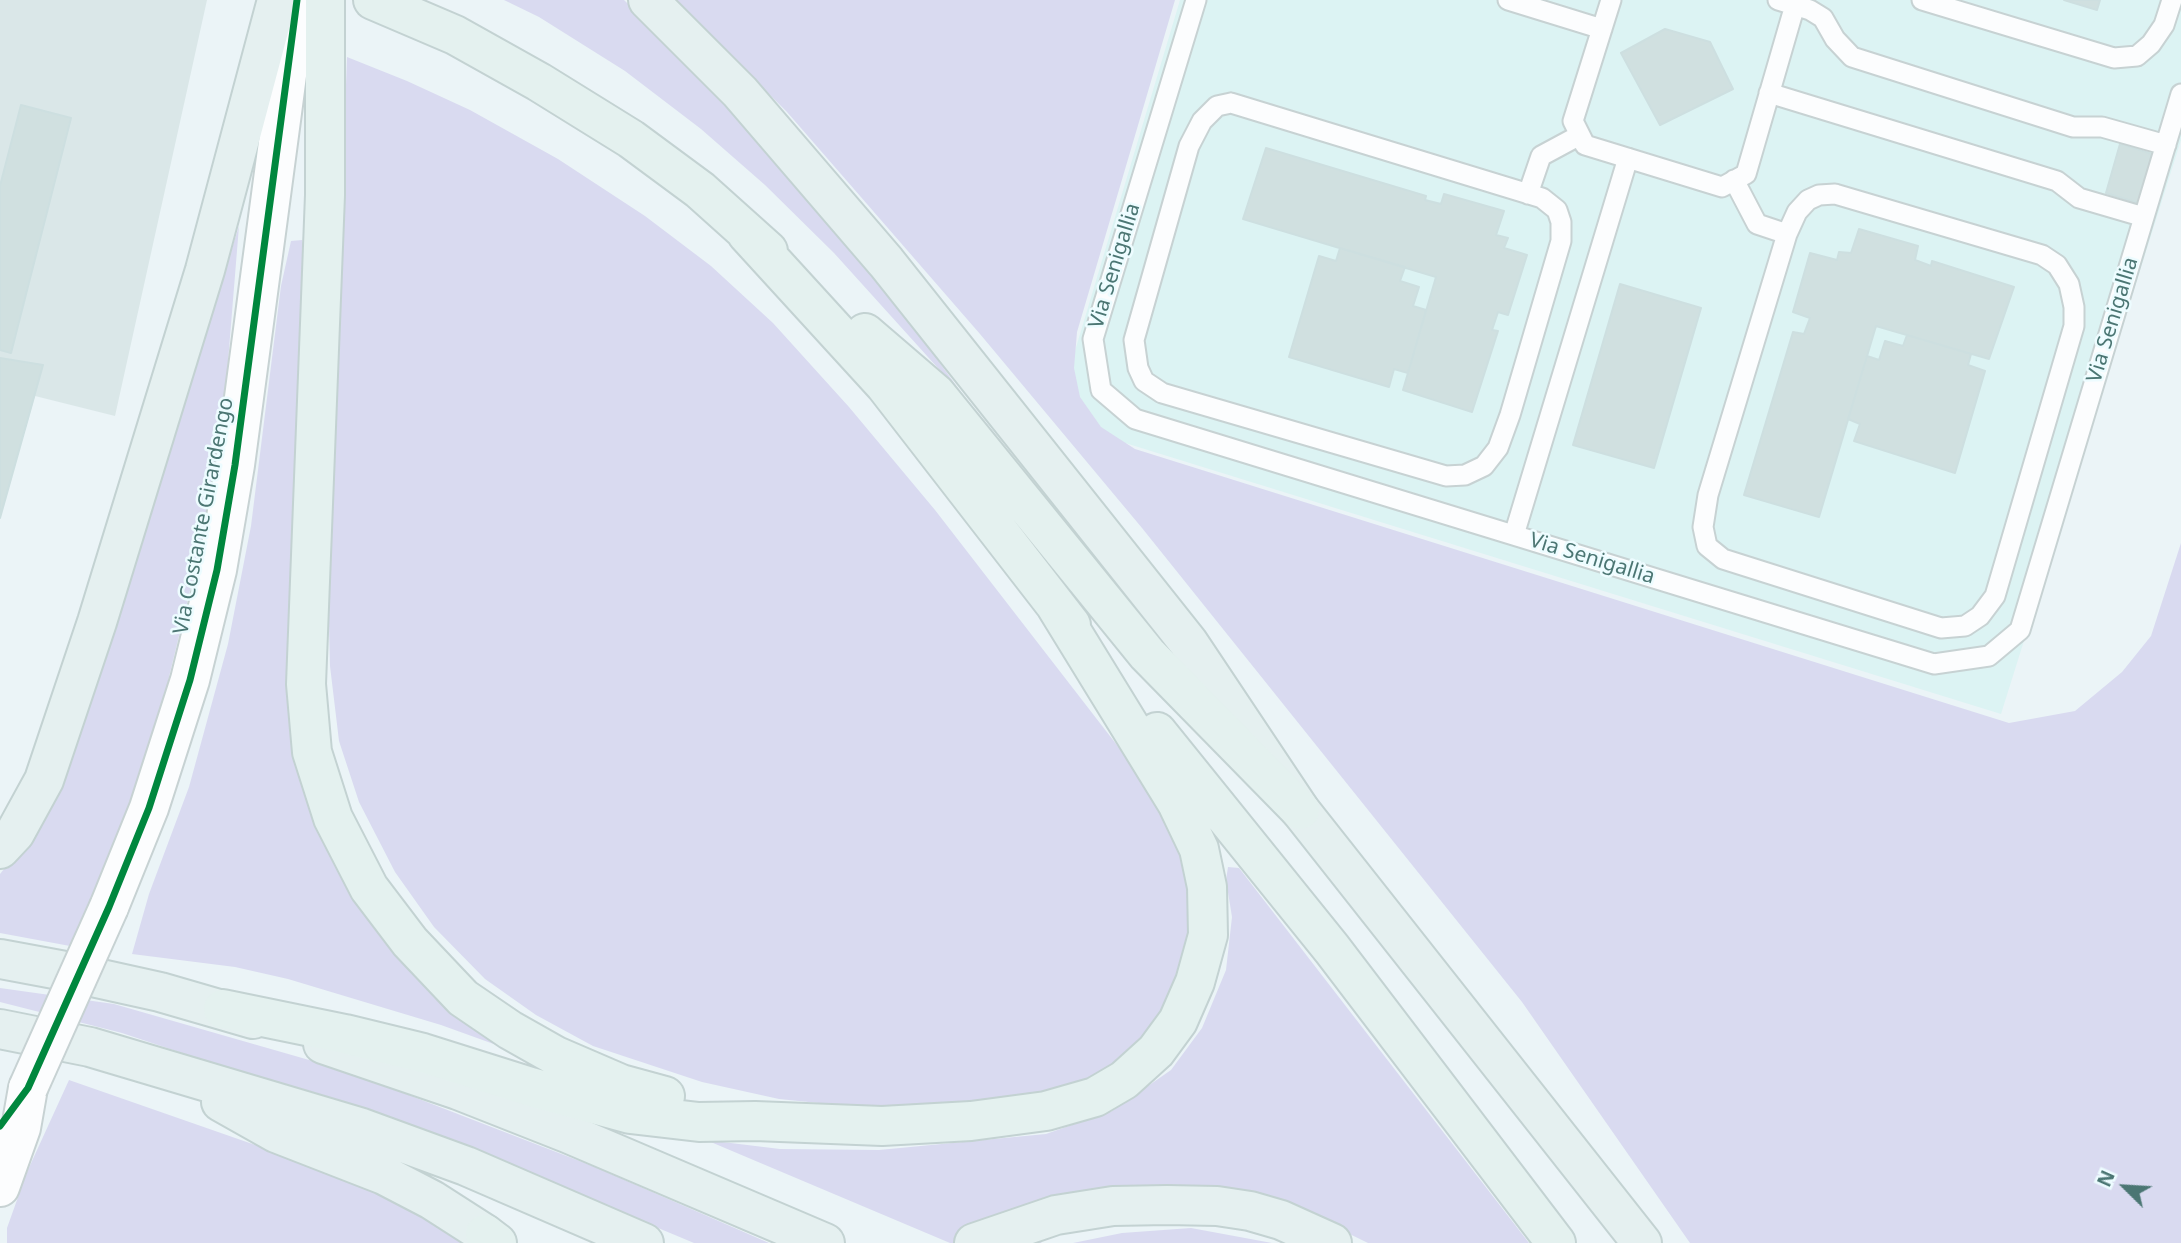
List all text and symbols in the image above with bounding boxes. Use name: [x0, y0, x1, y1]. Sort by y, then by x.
street label: Via Senigallia: [1084, 200, 1146, 332]
street label: Via Senigallia: [2082, 254, 2144, 386]
street label: Via Costante Girardengo: [169, 395, 239, 637]
street label: Via Senigallia: [1526, 528, 1658, 590]
north arrow: [2090, 1152, 2160, 1222]
text: N: [2091, 1166, 2121, 1191]

